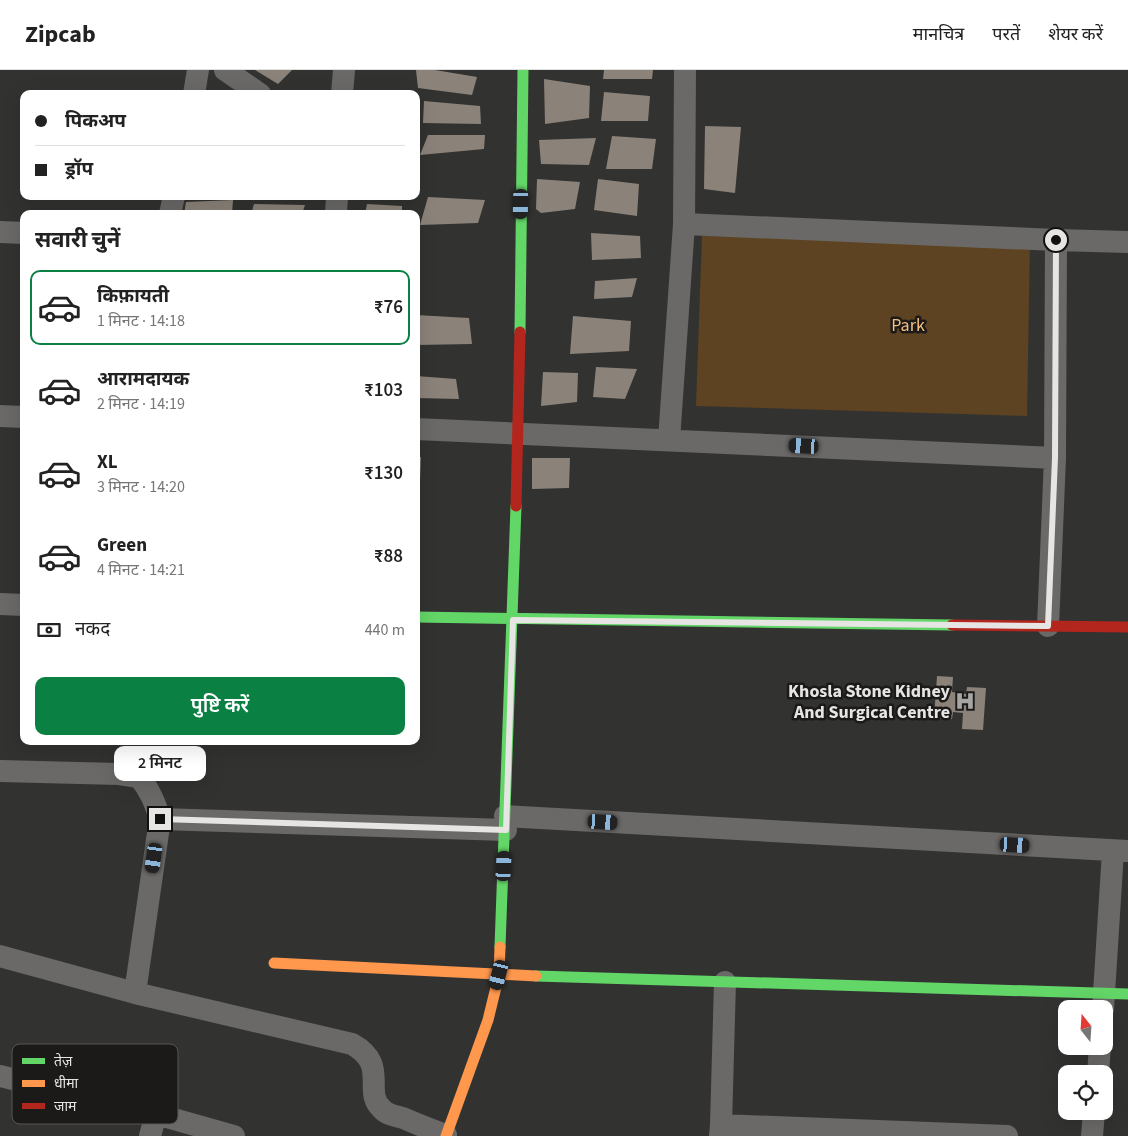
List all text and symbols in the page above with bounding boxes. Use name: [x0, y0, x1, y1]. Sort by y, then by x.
text: Zipcab: [25, 17, 96, 52]
text: मानचित्र: [913, 22, 964, 47]
text: परतें: [992, 22, 1020, 47]
text: शेयर करें: [1048, 22, 1103, 47]
text: पिकअप: [65, 108, 126, 135]
text: ड्रॉप: [65, 156, 93, 183]
car: [513, 189, 528, 219]
text: सवारी चुनें: [35, 224, 120, 256]
route start: [1045, 229, 1067, 251]
text: किफ़ायती: [97, 283, 169, 310]
icon: car: [37, 285, 82, 330]
text: ₹76: [374, 294, 403, 321]
text: 1 मिनट · 14:18: [97, 310, 185, 332]
park label: Park: [891, 313, 925, 338]
text: आरामदायक: [97, 366, 189, 393]
icon: car: [37, 368, 82, 413]
text: ₹103: [364, 377, 403, 404]
text: 2 मिनट · 14:19: [97, 393, 185, 415]
car: [788, 438, 819, 454]
text: XL: [97, 449, 118, 476]
icon: car: [37, 451, 82, 496]
text: ₹130: [364, 460, 403, 487]
text: 3 मिनट · 14:20: [97, 476, 185, 498]
text: Green: [97, 532, 147, 559]
icon: car: [37, 534, 82, 579]
text: ₹88: [374, 543, 403, 570]
text: 4 मिनट · 14:21: [97, 559, 185, 581]
icon: cash: [35, 616, 63, 644]
text: नकद: [75, 616, 110, 643]
text: 440 m: [365, 619, 405, 641]
button: पुष्टि करें: [35, 677, 405, 735]
place label: Khosla Stone Kidney And Surgical Centre: [788, 679, 951, 725]
hospital icon: Khosla Stone Kidney And Surgical Centre: [954, 690, 976, 712]
callout: 2 मिनट: [114, 746, 206, 782]
text: 2 मिनट: [138, 752, 182, 774]
route end: [149, 808, 171, 830]
car: [587, 814, 618, 830]
car: [999, 837, 1030, 853]
car: [144, 842, 163, 874]
car: [495, 851, 512, 881]
car: [488, 959, 509, 991]
north arrow: [1058, 1000, 1112, 1055]
map controls: [1058, 1000, 1113, 1120]
legend: [12, 1044, 178, 1124]
text: तेज़: [54, 1052, 73, 1072]
button: locate: [1058, 1065, 1113, 1120]
text: धीमा: [54, 1074, 79, 1094]
text: जाम: [54, 1097, 77, 1117]

